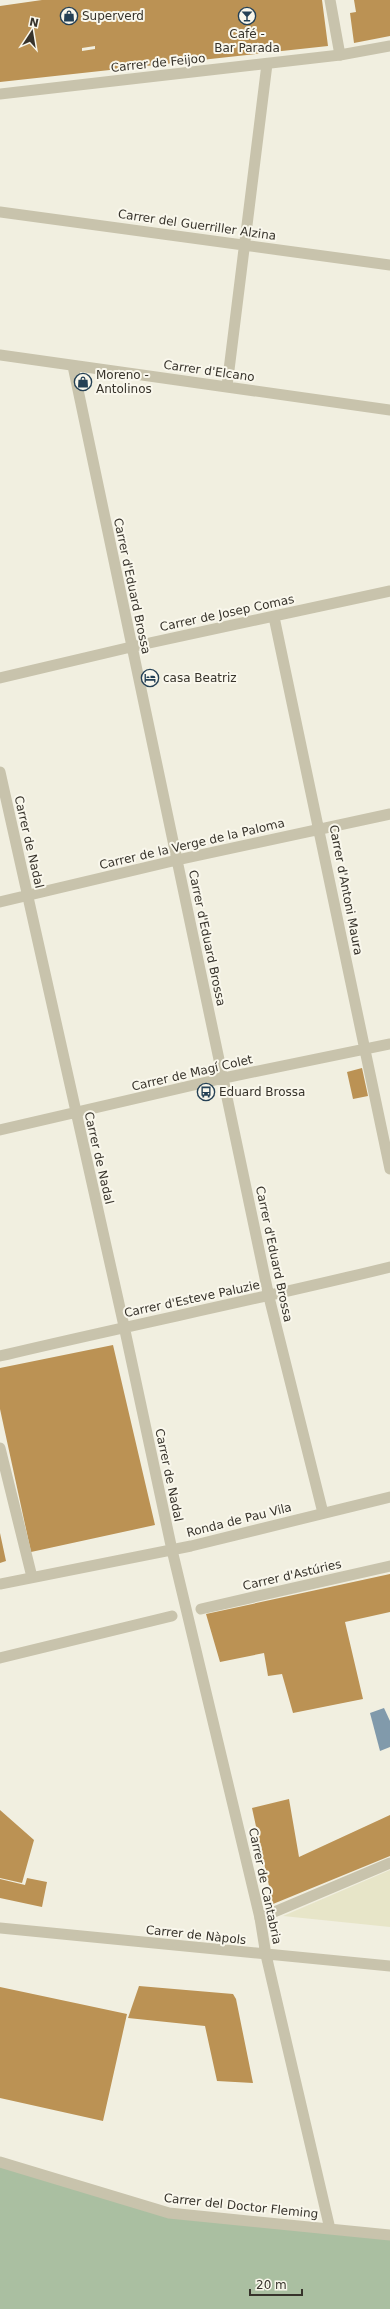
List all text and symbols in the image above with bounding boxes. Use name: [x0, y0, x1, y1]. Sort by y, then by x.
shop icon: Superverd: [59, 6, 79, 26]
bar icon: Café - Bar Parada: [237, 6, 257, 26]
place label: Superverd: [82, 9, 144, 23]
north arrow: [12, 12, 52, 52]
text: N: [28, 15, 40, 30]
place label: Café - Bar Parada: [214, 27, 280, 55]
street label: Carrer de Feijoo: [110, 51, 206, 75]
street label: Carrer del Guerriller Alzina: [117, 207, 277, 243]
street label: Carrer d'Elcano: [162, 358, 256, 384]
place label: Moreno - Antolinos: [96, 368, 152, 396]
shop icon: Moreno - Antolinos: [73, 372, 93, 392]
street label: Carrer d'Eduard Brossa: [111, 517, 153, 655]
street label: Carrer de Josep Comas: [159, 592, 295, 634]
hotel icon: casa Beatriz: [140, 668, 160, 688]
place label: casa Beatriz: [163, 671, 237, 685]
street label: Carrer de Nadal: [12, 794, 46, 890]
street label: Carrer de la Verge de la Paloma: [98, 816, 286, 872]
street label: Carrer d'Antoni Maura: [326, 824, 366, 956]
street label: Carrer d'Eduard Brossa: [186, 869, 228, 1007]
street label: Carrer de Magí Colet: [130, 1052, 254, 1094]
bus stop icon: Eduard Brossa: [196, 1082, 216, 1102]
place label: Eduard Brossa: [219, 1085, 305, 1099]
street label: Carrer de Nadal: [82, 1110, 116, 1206]
street label: Carrer d'Eduard Brossa: [253, 1185, 295, 1323]
street label: Carrer d'Esteve Paluzie: [123, 1278, 261, 1320]
street label: Carrer de Nadal: [152, 1427, 186, 1523]
street label: Ronda de Pau Vila: [185, 1500, 293, 1540]
street label: Carrer d'Astúries: [241, 1557, 343, 1593]
street label: Carrer de Cantabria: [246, 1826, 284, 1946]
street label: Carrer de Nàpols: [145, 1923, 247, 1947]
street label: Carrer del Doctor Fleming: [163, 2191, 319, 2221]
scale bar: [250, 2271, 302, 2297]
text: 20 m: [256, 2278, 287, 2292]

